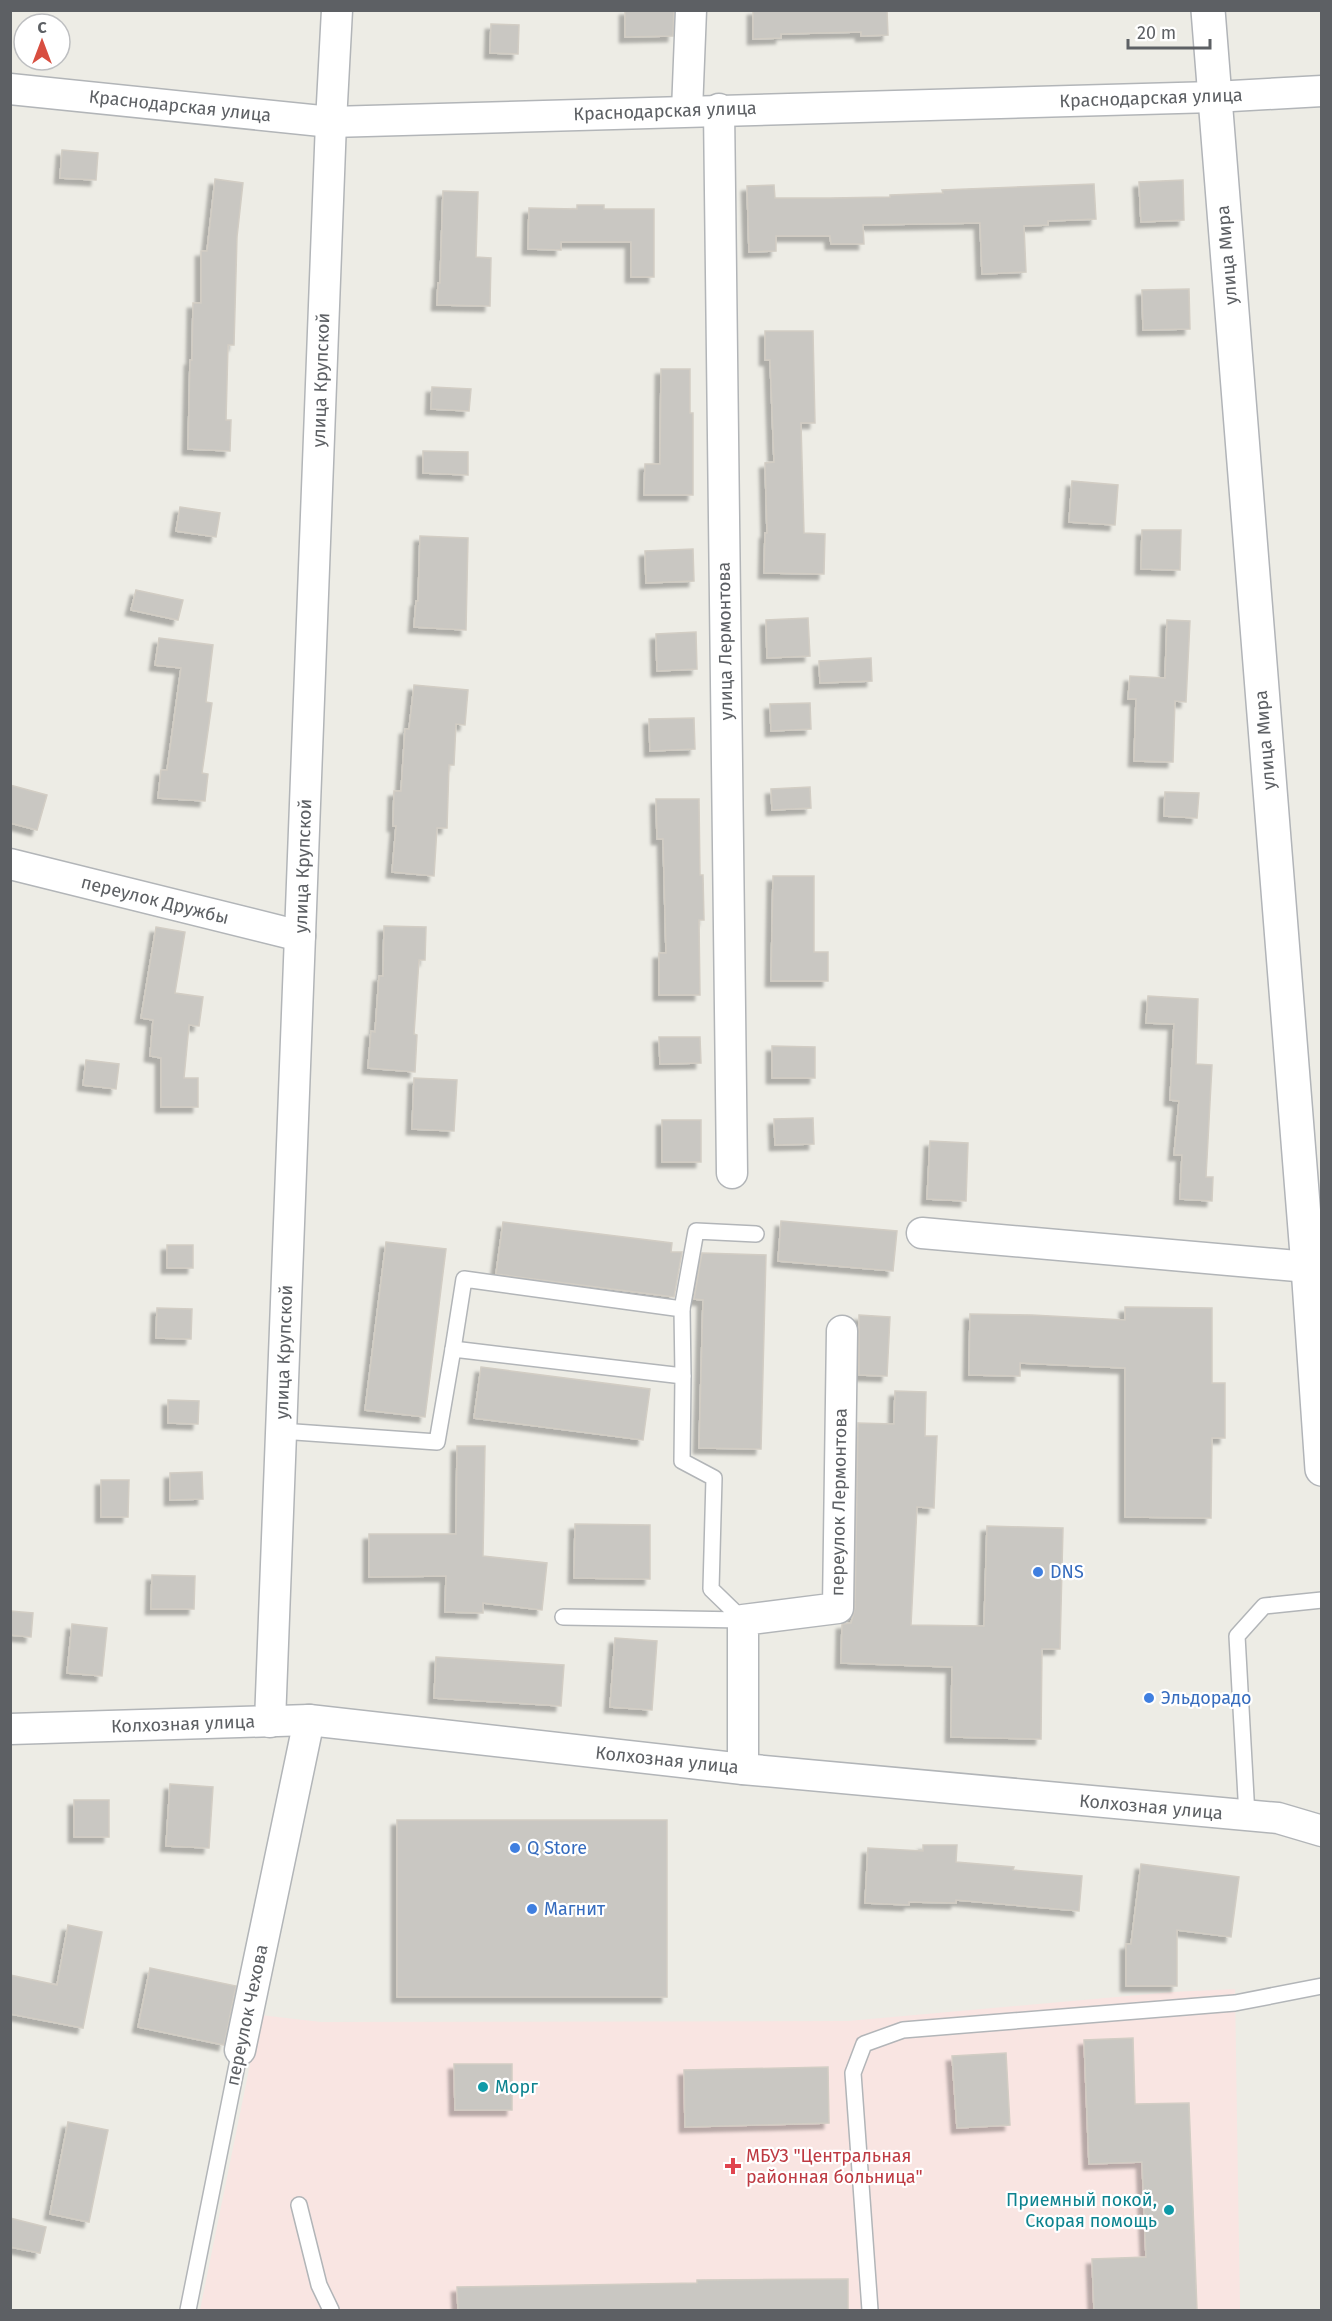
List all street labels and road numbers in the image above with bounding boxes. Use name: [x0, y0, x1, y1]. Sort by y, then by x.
street label: Краснодарская улица: [1059, 84, 1243, 112]
street label: Краснодарская улица: [88, 85, 272, 127]
street label: Краснодарская улица: [573, 97, 757, 125]
street label: улица Мира: [1212, 204, 1242, 306]
street label: улица Крупской: [308, 312, 334, 448]
street label: улица Лермонтова: [713, 562, 737, 720]
street label: улица Мира: [1250, 689, 1280, 791]
street label: улица Крупской: [290, 798, 316, 934]
street label: переулок Дружбы: [79, 871, 231, 929]
street label: улица Крупской: [271, 1284, 297, 1420]
street label: переулок Лермонтова: [826, 1408, 852, 1596]
street label: Колхозная улица: [111, 1710, 255, 1738]
street label: Колхозная улица: [594, 1742, 740, 1778]
street label: Колхозная улица: [1078, 1790, 1224, 1824]
street label: переулок Чехова: [221, 1942, 273, 2088]

